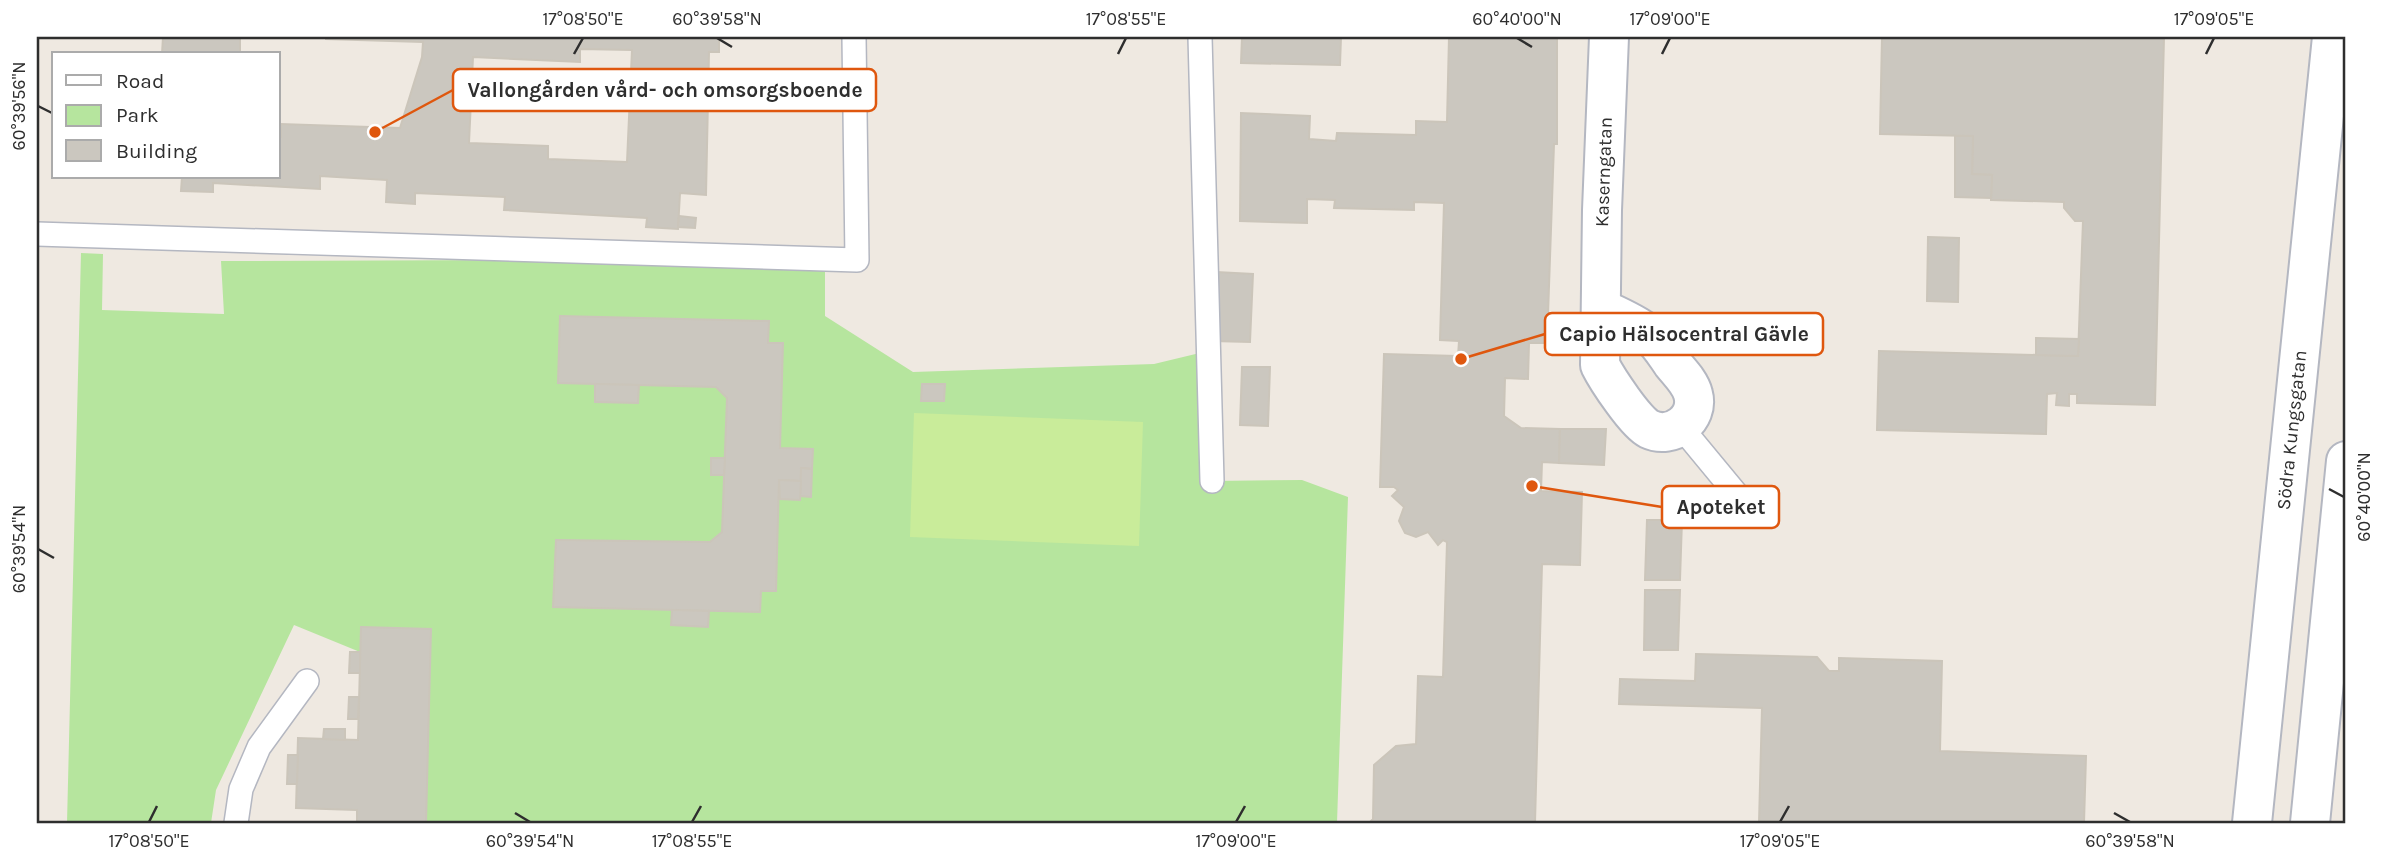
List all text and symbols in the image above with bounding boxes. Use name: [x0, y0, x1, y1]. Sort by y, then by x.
text: 17°08'50"E: [542, 8, 624, 30]
text: 60°39'58"N: [672, 8, 762, 30]
text: 17°08'55"E: [1086, 8, 1166, 30]
text: 60°40'00"N: [1472, 8, 1562, 30]
text: 17°09'00"E: [1629, 8, 1711, 30]
text: 17°09'05"E: [2174, 8, 2254, 30]
legend: [52, 52, 280, 178]
text: 60°39'56"N: [8, 62, 30, 150]
text: Road: [116, 69, 164, 93]
callout: Vallongården vård- och omsorgsboende: [453, 69, 876, 111]
text: Vallongården vård- och omsorgsboende: [467, 78, 863, 102]
text: Park: [116, 103, 159, 127]
street label: Kaserngatan: [1591, 116, 1617, 228]
text: Building: [116, 139, 197, 163]
callout: Capio Hälsocentral Gävle: [1545, 313, 1823, 355]
text: Capio Hälsocentral Gävle: [1559, 322, 1809, 346]
street label: Södra Kungsgatan: [2273, 349, 2311, 511]
text: 60°40'00"N: [2353, 452, 2375, 542]
callout: Apoteket: [1662, 486, 1779, 528]
text: Apoteket: [1676, 495, 1766, 519]
text: 60°39'54"N: [8, 505, 30, 593]
text: 17°08'50"E: [108, 830, 190, 852]
text: 60°39'54"N: [486, 830, 574, 852]
text: 17°08'55"E: [652, 830, 732, 852]
text: 17°09'00"E: [1195, 830, 1277, 852]
text: 17°09'05"E: [1740, 830, 1820, 852]
text: 60°39'58"N: [2085, 830, 2175, 852]

